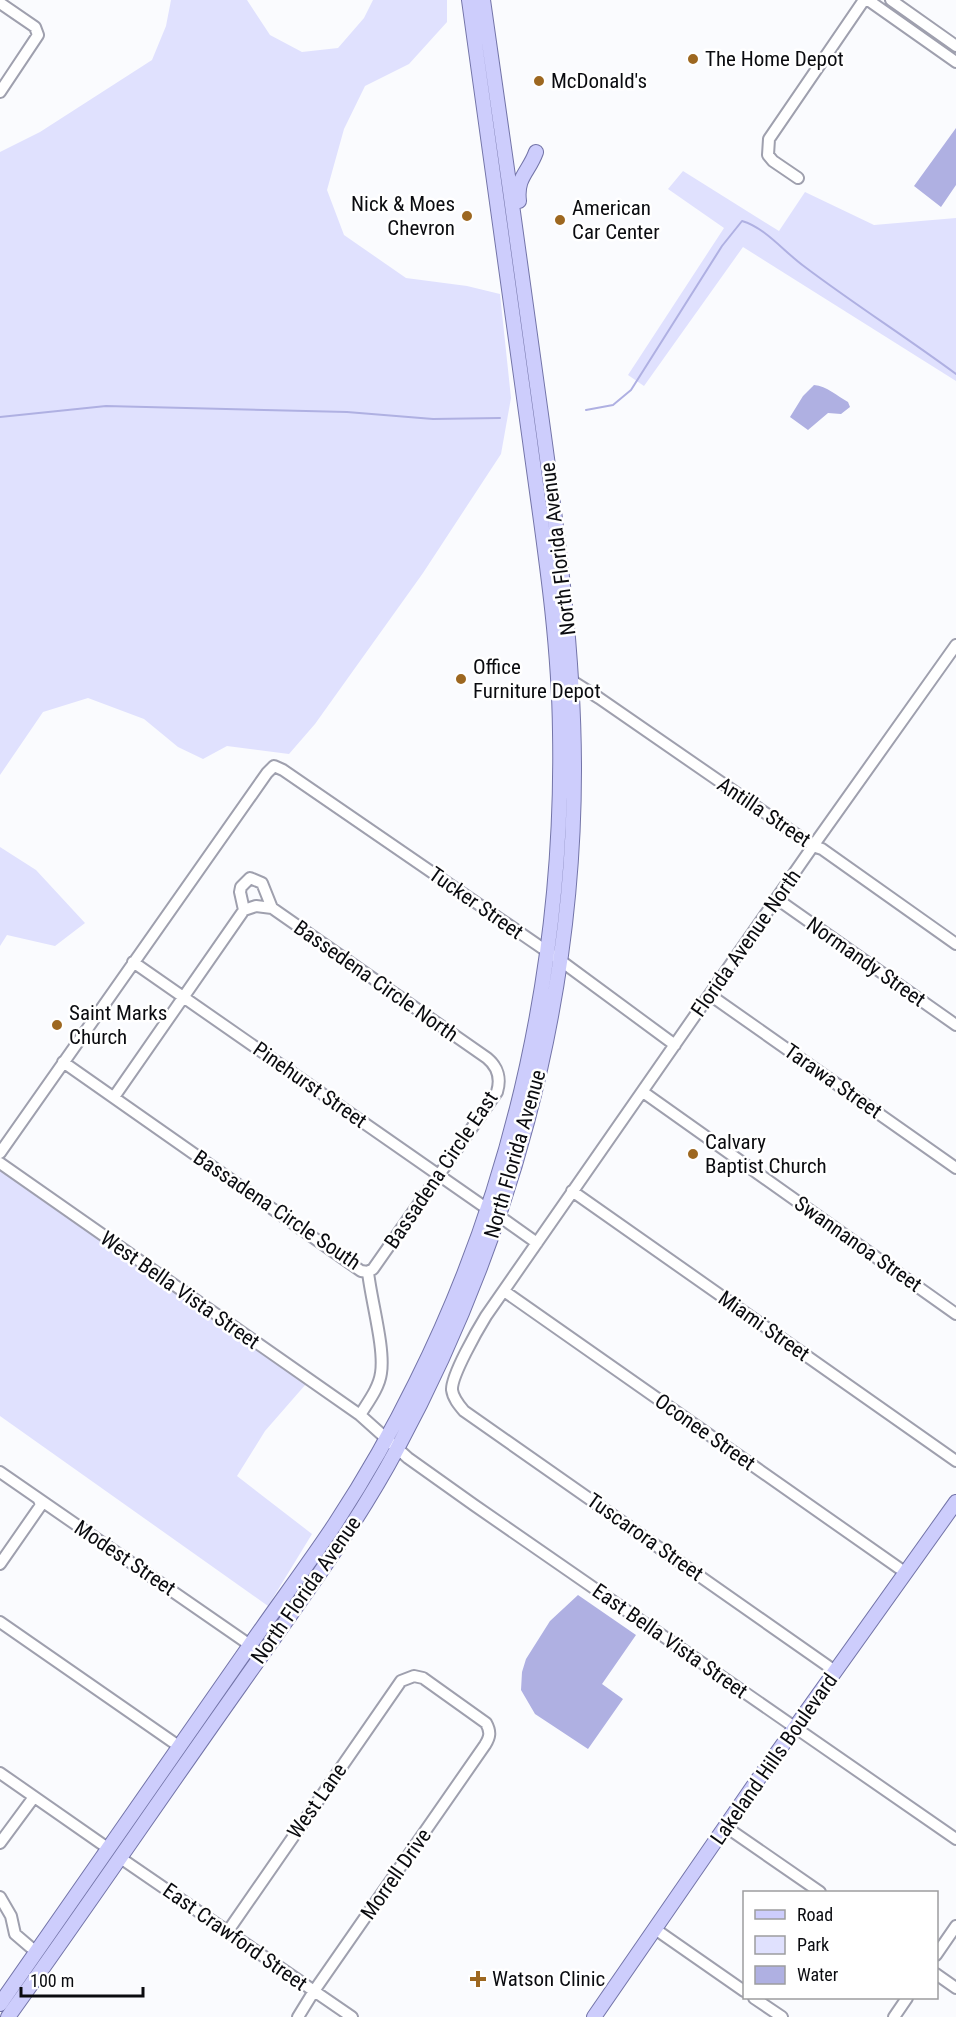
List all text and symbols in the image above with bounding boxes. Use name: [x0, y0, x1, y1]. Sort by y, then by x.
place label: The Home Depot: [705, 47, 844, 71]
marker: The Home Depot: [686, 52, 700, 66]
place label: McDonald's: [551, 69, 647, 93]
marker: McDonald's: [532, 74, 546, 88]
place label: Nick & Moes Chevron: [351, 192, 455, 240]
place label: American Car Center: [572, 196, 660, 244]
marker: Nick & Moes Chevron: [460, 209, 474, 223]
marker: American Car Center: [553, 213, 567, 227]
street label: North Florida Avenue: [535, 461, 581, 637]
place label: Office Furniture Depot: [473, 655, 601, 703]
marker: Office Furniture Depot: [454, 672, 468, 686]
street label: Antilla Street: [713, 772, 815, 852]
street label: Tucker Street: [424, 862, 528, 944]
street label: Florida Avenue North: [686, 865, 806, 1021]
street label: Normandy Street: [802, 912, 930, 1012]
street label: Bassedena Circle North: [289, 915, 463, 1047]
place label: Saint Marks Church: [69, 1001, 167, 1049]
marker: Saint Marks Church: [50, 1018, 64, 1032]
street label: Pinehurst Street: [249, 1037, 371, 1133]
street label: Tarawa Street: [780, 1039, 886, 1123]
street label: North Florida Avenue: [479, 1067, 551, 1241]
street label: Bassadena Circle East: [379, 1087, 503, 1253]
place label: Calvary Baptist Church: [705, 1130, 827, 1178]
street label: Bassadena Circle South: [189, 1145, 365, 1275]
marker: Calvary Baptist Church: [686, 1147, 700, 1161]
street label: Swannanoa Street: [790, 1191, 926, 1297]
street label: West Bella Vista Street: [96, 1226, 264, 1354]
street label: Miami Street: [714, 1286, 814, 1366]
street label: Oconee Street: [650, 1389, 760, 1475]
street label: Tuscarora Street: [582, 1488, 708, 1586]
street label: North Florida Avenue: [246, 1512, 366, 1668]
street label: Modest Street: [70, 1515, 180, 1601]
street label: East Bella Vista Street: [588, 1579, 752, 1703]
street label: Lakeland Hills Boulevard: [706, 1669, 842, 1849]
street label: West Lane: [282, 1759, 352, 1843]
street label: Morrell Drive: [356, 1824, 436, 1924]
street label: East Crawford Street: [158, 1878, 312, 1996]
legend: [743, 1891, 938, 1999]
text: Road: [797, 1904, 833, 1925]
text: Park: [797, 1934, 829, 1955]
scale bar: [21, 1960, 142, 1998]
text: Water: [797, 1964, 839, 1985]
place label: Watson Clinic: [492, 1967, 605, 1991]
text: 100 m: [30, 1970, 74, 1991]
marker: Watson Clinic: [469, 1970, 487, 1988]

